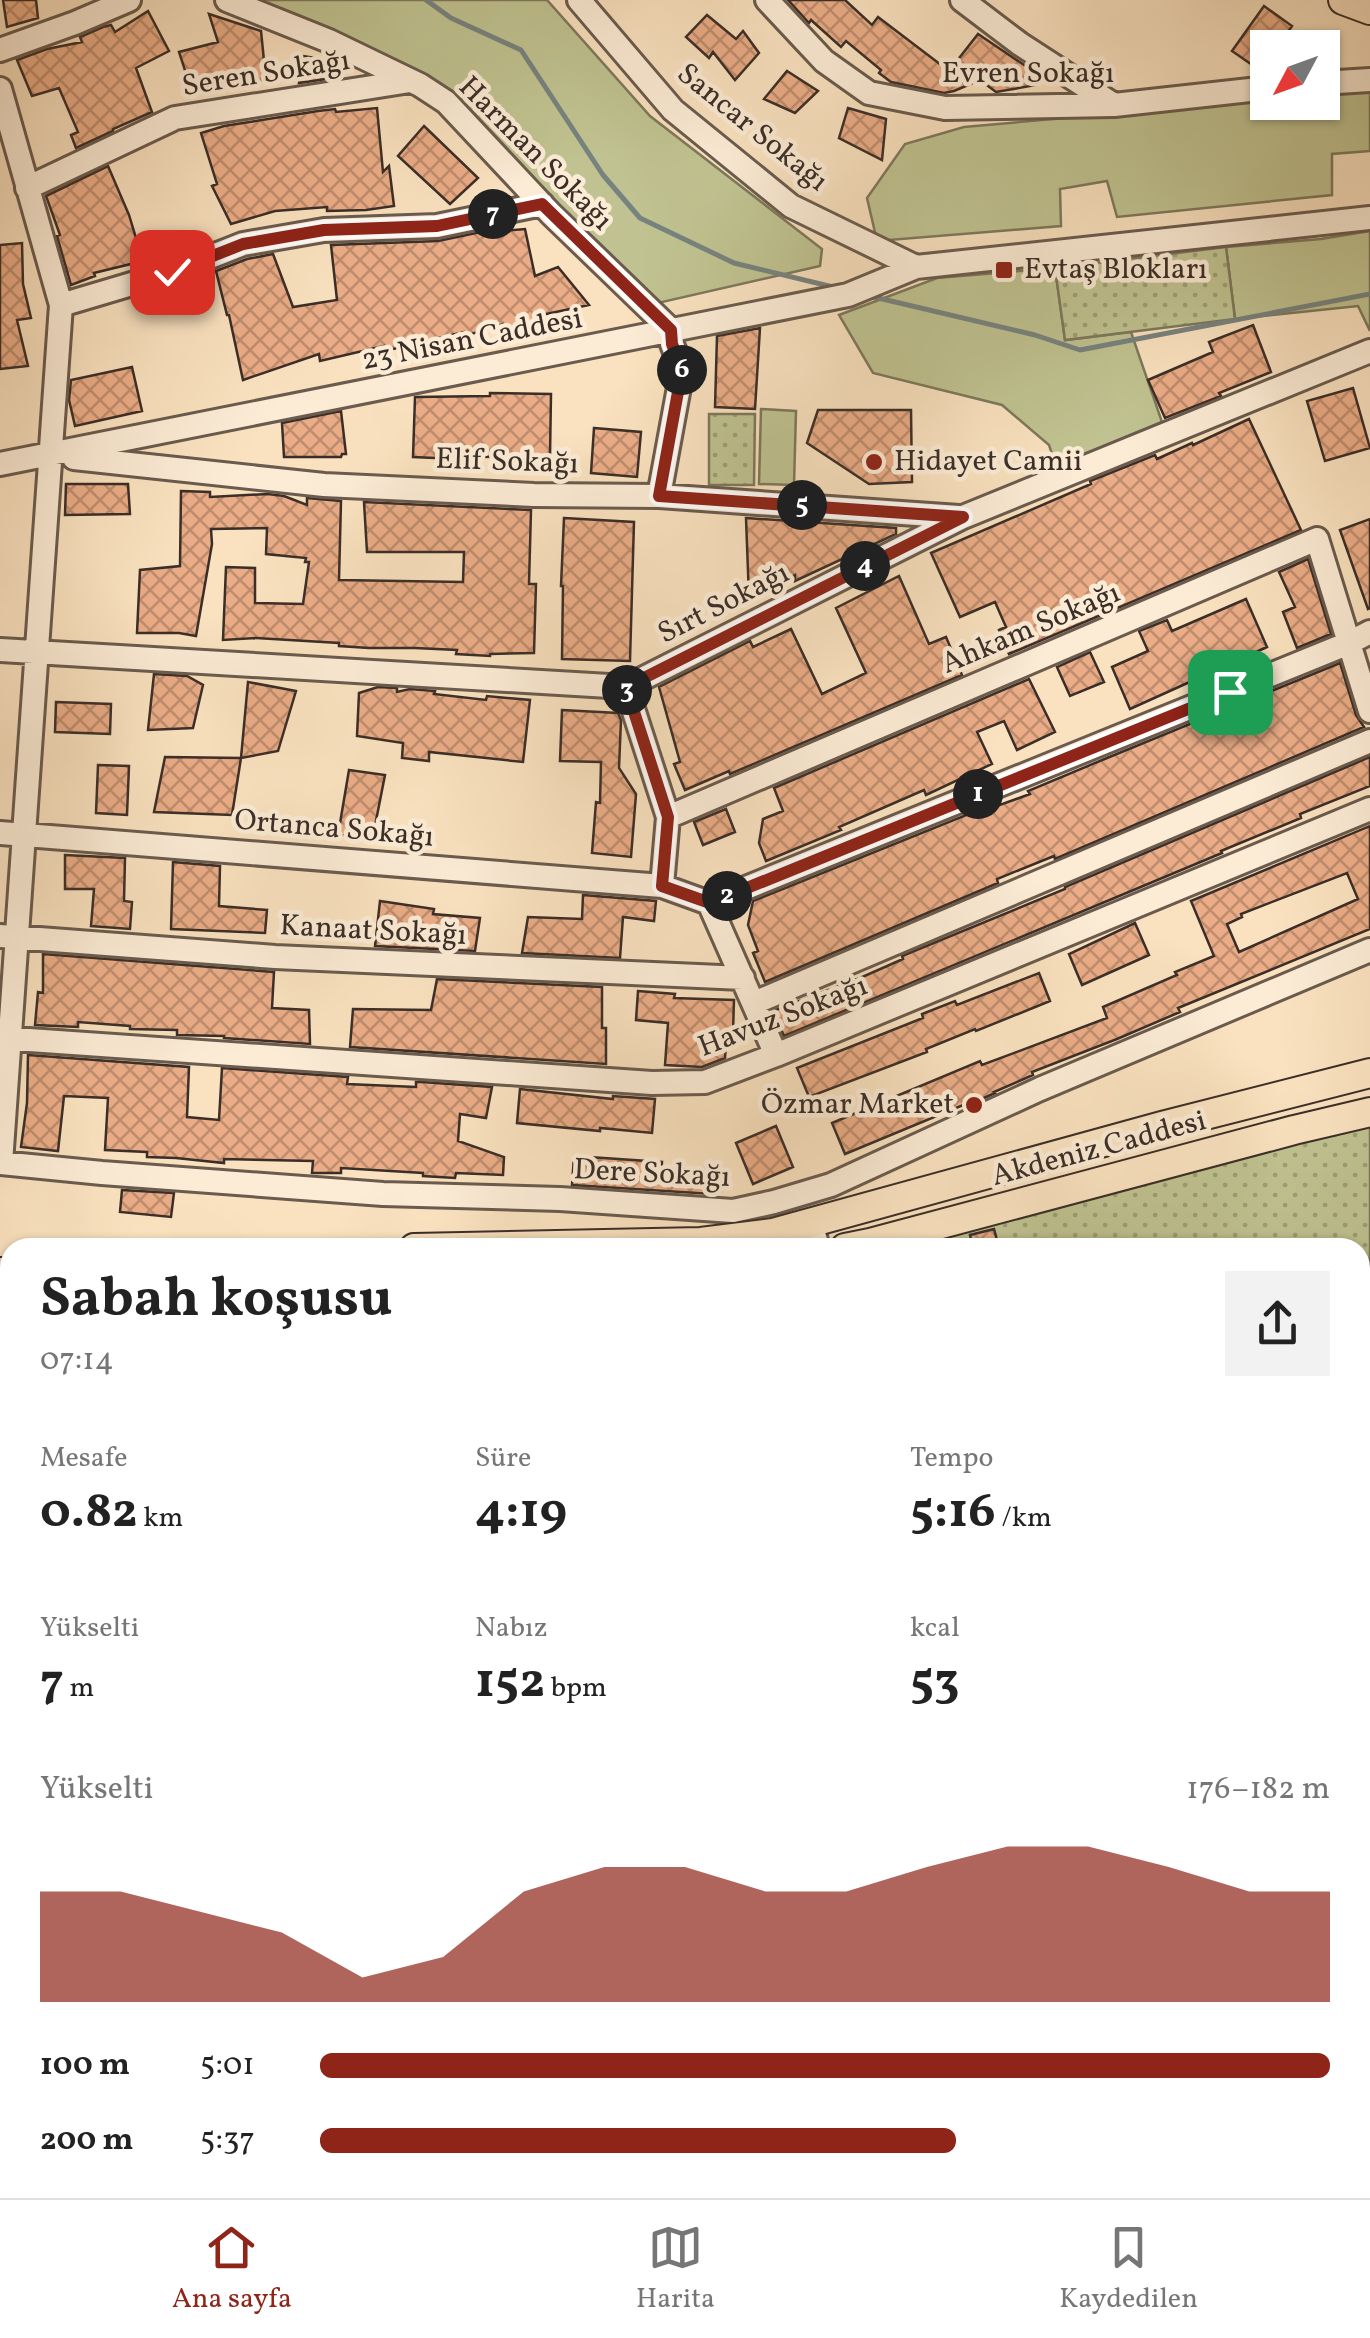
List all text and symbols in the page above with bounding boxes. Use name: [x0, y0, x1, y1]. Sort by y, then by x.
north arrow: [1250, 30, 1340, 120]
map controls: [1250, 30, 1340, 120]
street label: Seren Sokağı: [179, 40, 353, 108]
street label: Evren Sokağı: [942, 53, 1114, 95]
street label: Sancar Sokağı: [667, 54, 837, 202]
street label: Harman Sokağı: [448, 67, 622, 241]
pin: 7: [468, 189, 518, 239]
text: 7: [486, 194, 500, 233]
pin: [130, 230, 215, 315]
icon: check: [145, 245, 200, 300]
place label: Evtaş Blokları: [1024, 249, 1207, 291]
marker: Evtaş Blokları: [993, 259, 1015, 281]
street label: 23 Nisan Caddesi: [358, 298, 586, 382]
pin: 6: [657, 345, 707, 395]
text: 6: [674, 350, 690, 389]
street label: Elif Sokağı: [435, 439, 579, 485]
place label: Hidayet Camii: [894, 441, 1082, 483]
marker: Hidayet Camii: [863, 451, 885, 473]
pin: 5: [777, 480, 827, 530]
text: 5: [795, 485, 809, 524]
pin: 4: [840, 541, 890, 591]
text: 4: [857, 546, 873, 585]
street label: Sırt Sokağı: [651, 553, 797, 655]
street label: Ahkam Sokağı: [935, 572, 1127, 686]
pin: [1188, 650, 1273, 735]
pin: 3: [602, 665, 652, 715]
icon: arrive: [1203, 665, 1258, 720]
text: 3: [620, 670, 634, 709]
pin: 1: [953, 769, 1003, 819]
text: 1: [972, 774, 984, 813]
street label: Ortanca Sokağı: [232, 799, 436, 859]
pin: 2: [702, 871, 752, 921]
text: 2: [720, 876, 734, 915]
street label: Kanaat Sokağı: [279, 905, 467, 957]
street label: Havuz Sokağı: [692, 965, 874, 1069]
place label: Özmar Market: [761, 1084, 954, 1126]
marker: Özmar Market: [963, 1094, 985, 1116]
street label: Akdeniz Caddesi: [987, 1100, 1211, 1198]
street label: Dere Sokağı: [573, 1149, 731, 1199]
text: Sabah koşusu: [40, 1263, 393, 1339]
button: share: [1225, 1271, 1330, 1376]
text: 07:14: [40, 1339, 114, 1383]
text: Mesafe: [40, 1439, 128, 1478]
text: Süre: [475, 1439, 531, 1478]
text: Tempo: [910, 1439, 993, 1478]
text: 0.82: [40, 1478, 138, 1548]
text: 4:19: [475, 1478, 567, 1548]
text: 5:16: [910, 1478, 996, 1548]
text: km: [138, 1499, 183, 1538]
text: /km: [996, 1499, 1052, 1538]
text: Yükselti: [40, 1609, 139, 1648]
text: Nabız: [475, 1609, 548, 1648]
text: kcal: [910, 1609, 960, 1648]
text: 7: [40, 1648, 64, 1718]
text: 152: [475, 1648, 545, 1718]
text: 53: [910, 1648, 960, 1718]
text: m: [64, 1669, 94, 1708]
text: bpm: [545, 1669, 607, 1708]
text: Yükselti: [40, 1768, 153, 1812]
text: 176–182 m: [1186, 1768, 1330, 1812]
text: 100 m: [40, 2044, 130, 2088]
text: 5:01: [200, 2044, 255, 2088]
text: 200 m: [40, 2119, 134, 2163]
text: 5:37: [200, 2119, 255, 2163]
tab: Ana sayfa: [172, 2220, 292, 2319]
tab: Harita: [636, 2220, 715, 2319]
tab: Kaydedilen: [1059, 2220, 1198, 2319]

